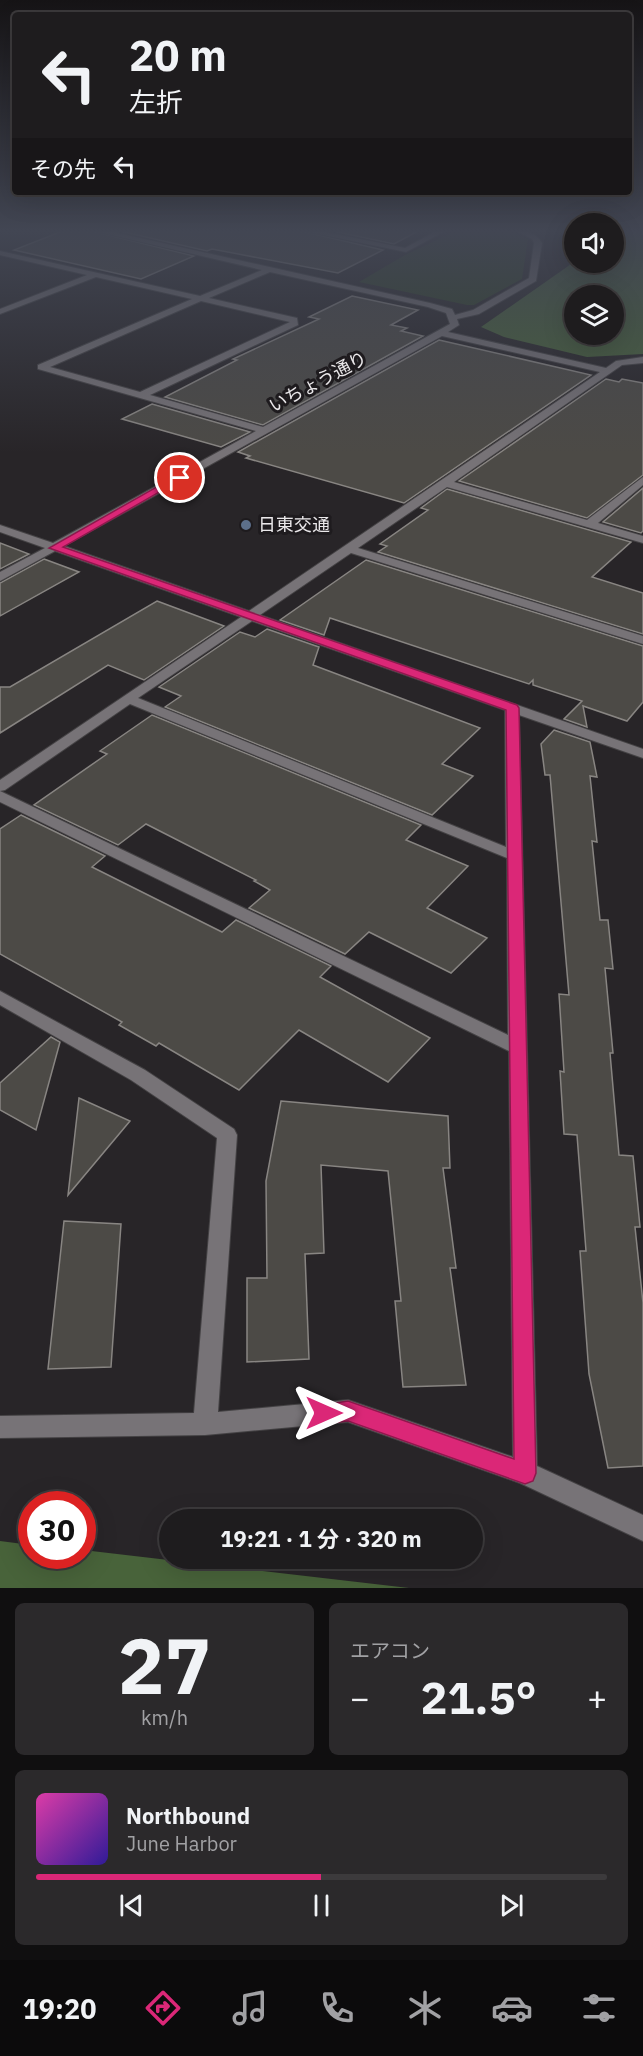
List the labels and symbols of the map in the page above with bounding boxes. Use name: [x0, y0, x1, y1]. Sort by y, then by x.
street label: いちょう通り: [265, 346, 371, 417]
pin: [154, 452, 205, 503]
place label: 日東交通: [258, 513, 330, 536]
marker: 日東交通: [239, 518, 253, 532]
position arrow: [292, 1381, 356, 1445]
speed limit sign: 30: [18, 1491, 96, 1569]

